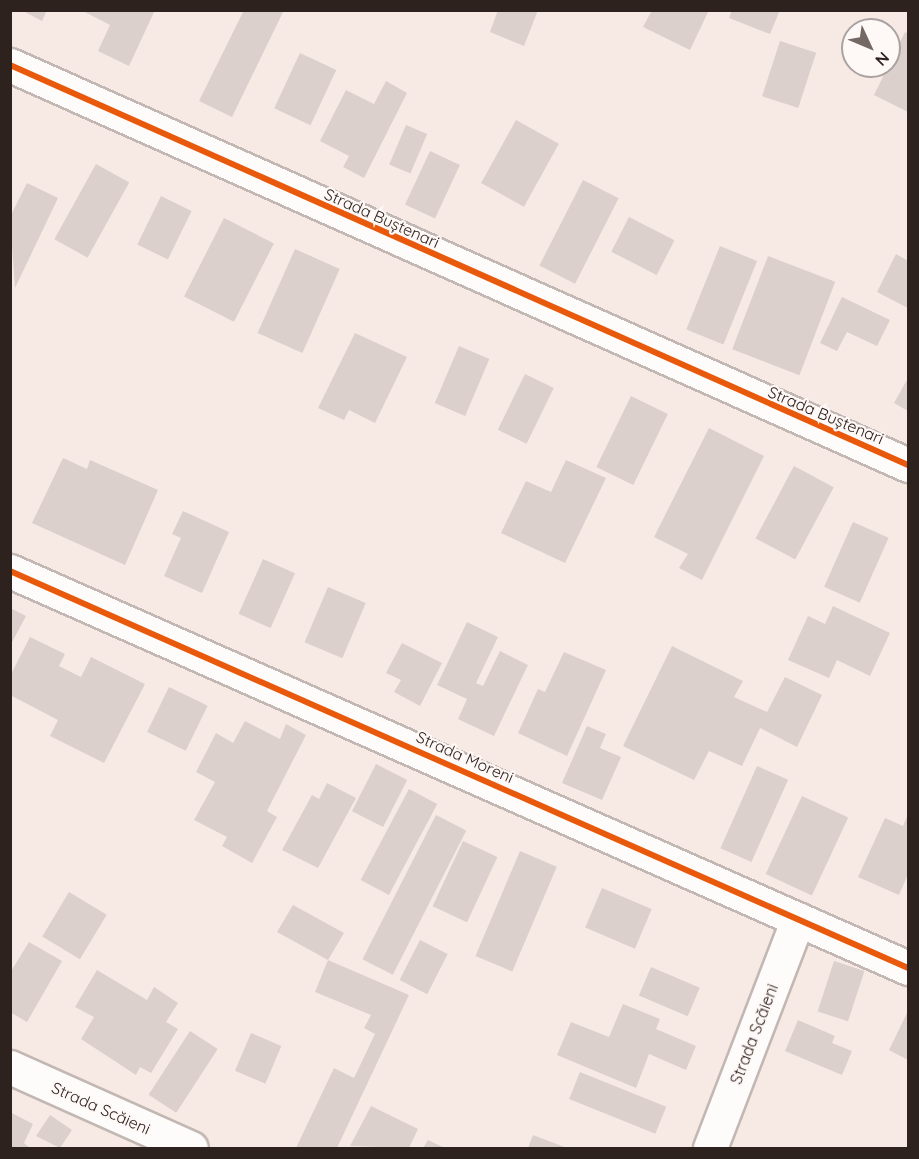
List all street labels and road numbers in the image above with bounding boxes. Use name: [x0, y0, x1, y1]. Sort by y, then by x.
street label: Strada Buștenari: [322, 184, 442, 252]
street label: Strada Buștenari: [765, 382, 887, 448]
street label: Strada Moreni: [413, 727, 517, 787]
street label: Strada Scăieni: [726, 981, 782, 1087]
street label: Strada Scăieni: [49, 1078, 153, 1138]

